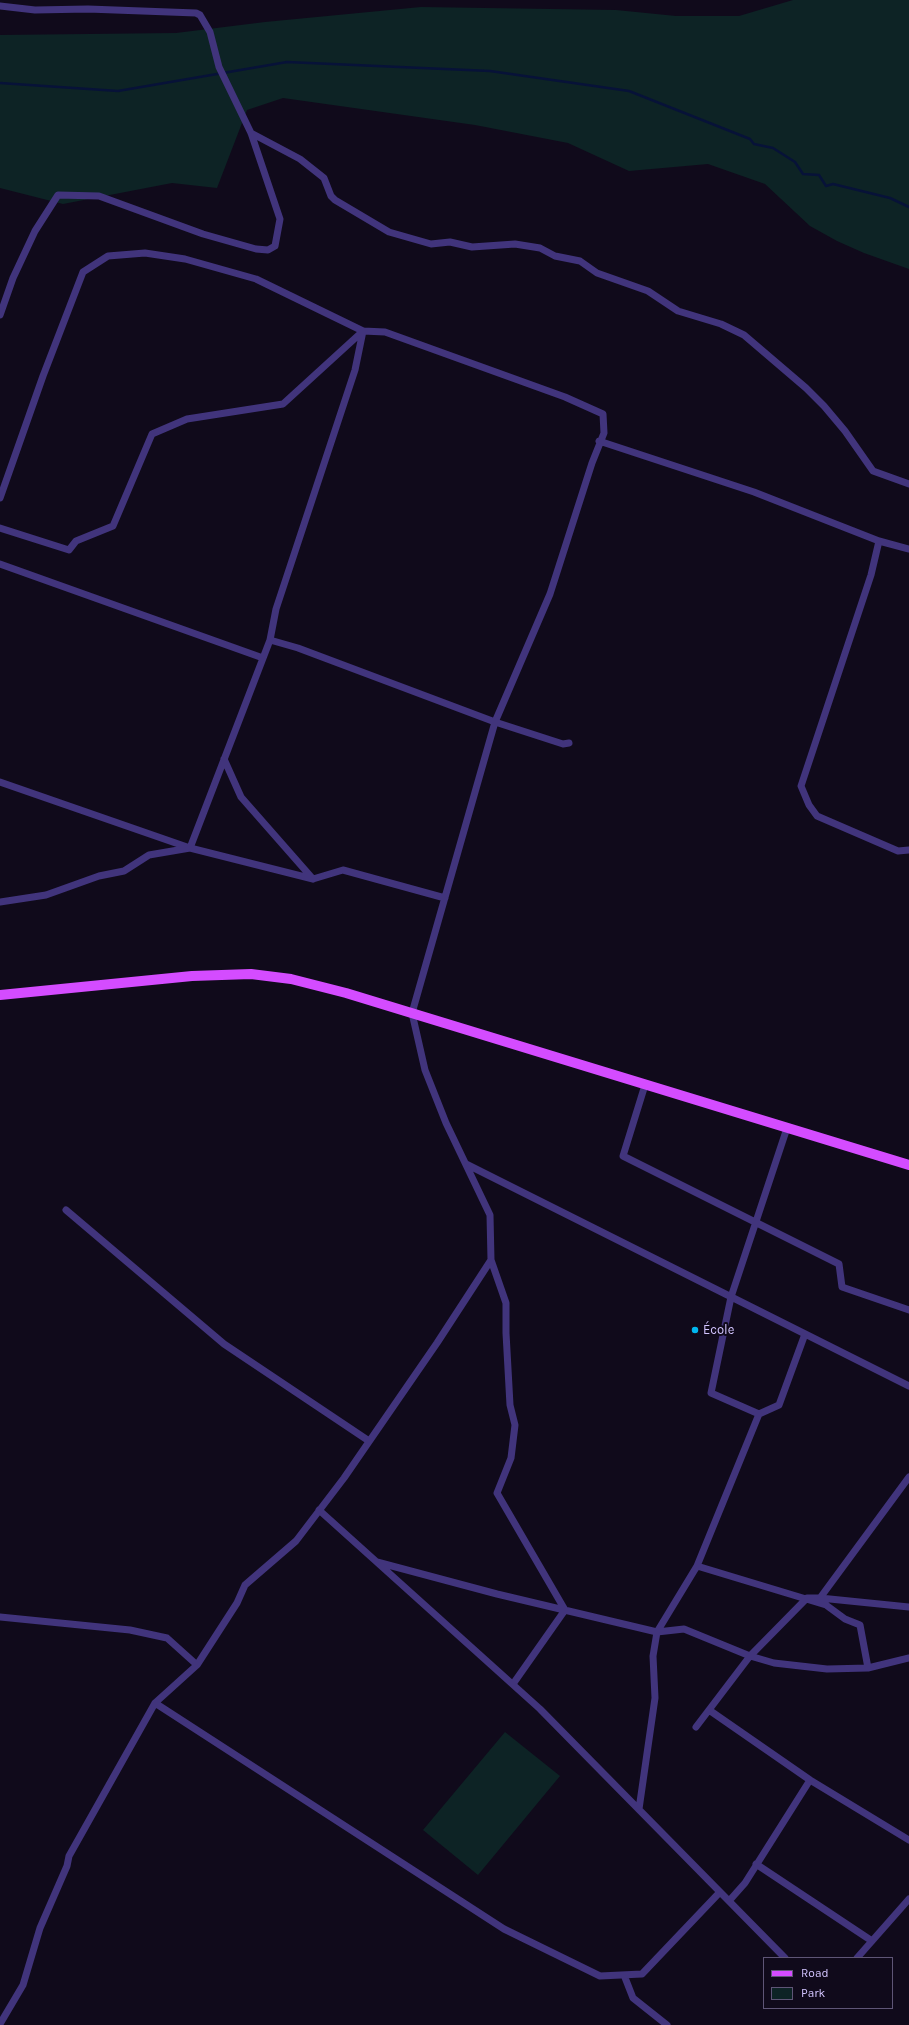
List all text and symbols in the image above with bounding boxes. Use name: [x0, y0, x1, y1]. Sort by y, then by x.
place label: École: [703, 1322, 734, 1338]
marker: École: [690, 1325, 700, 1335]
legend: [763, 1957, 893, 2009]
text: Road: [801, 1966, 829, 1980]
text: Park: [801, 1986, 825, 2000]

